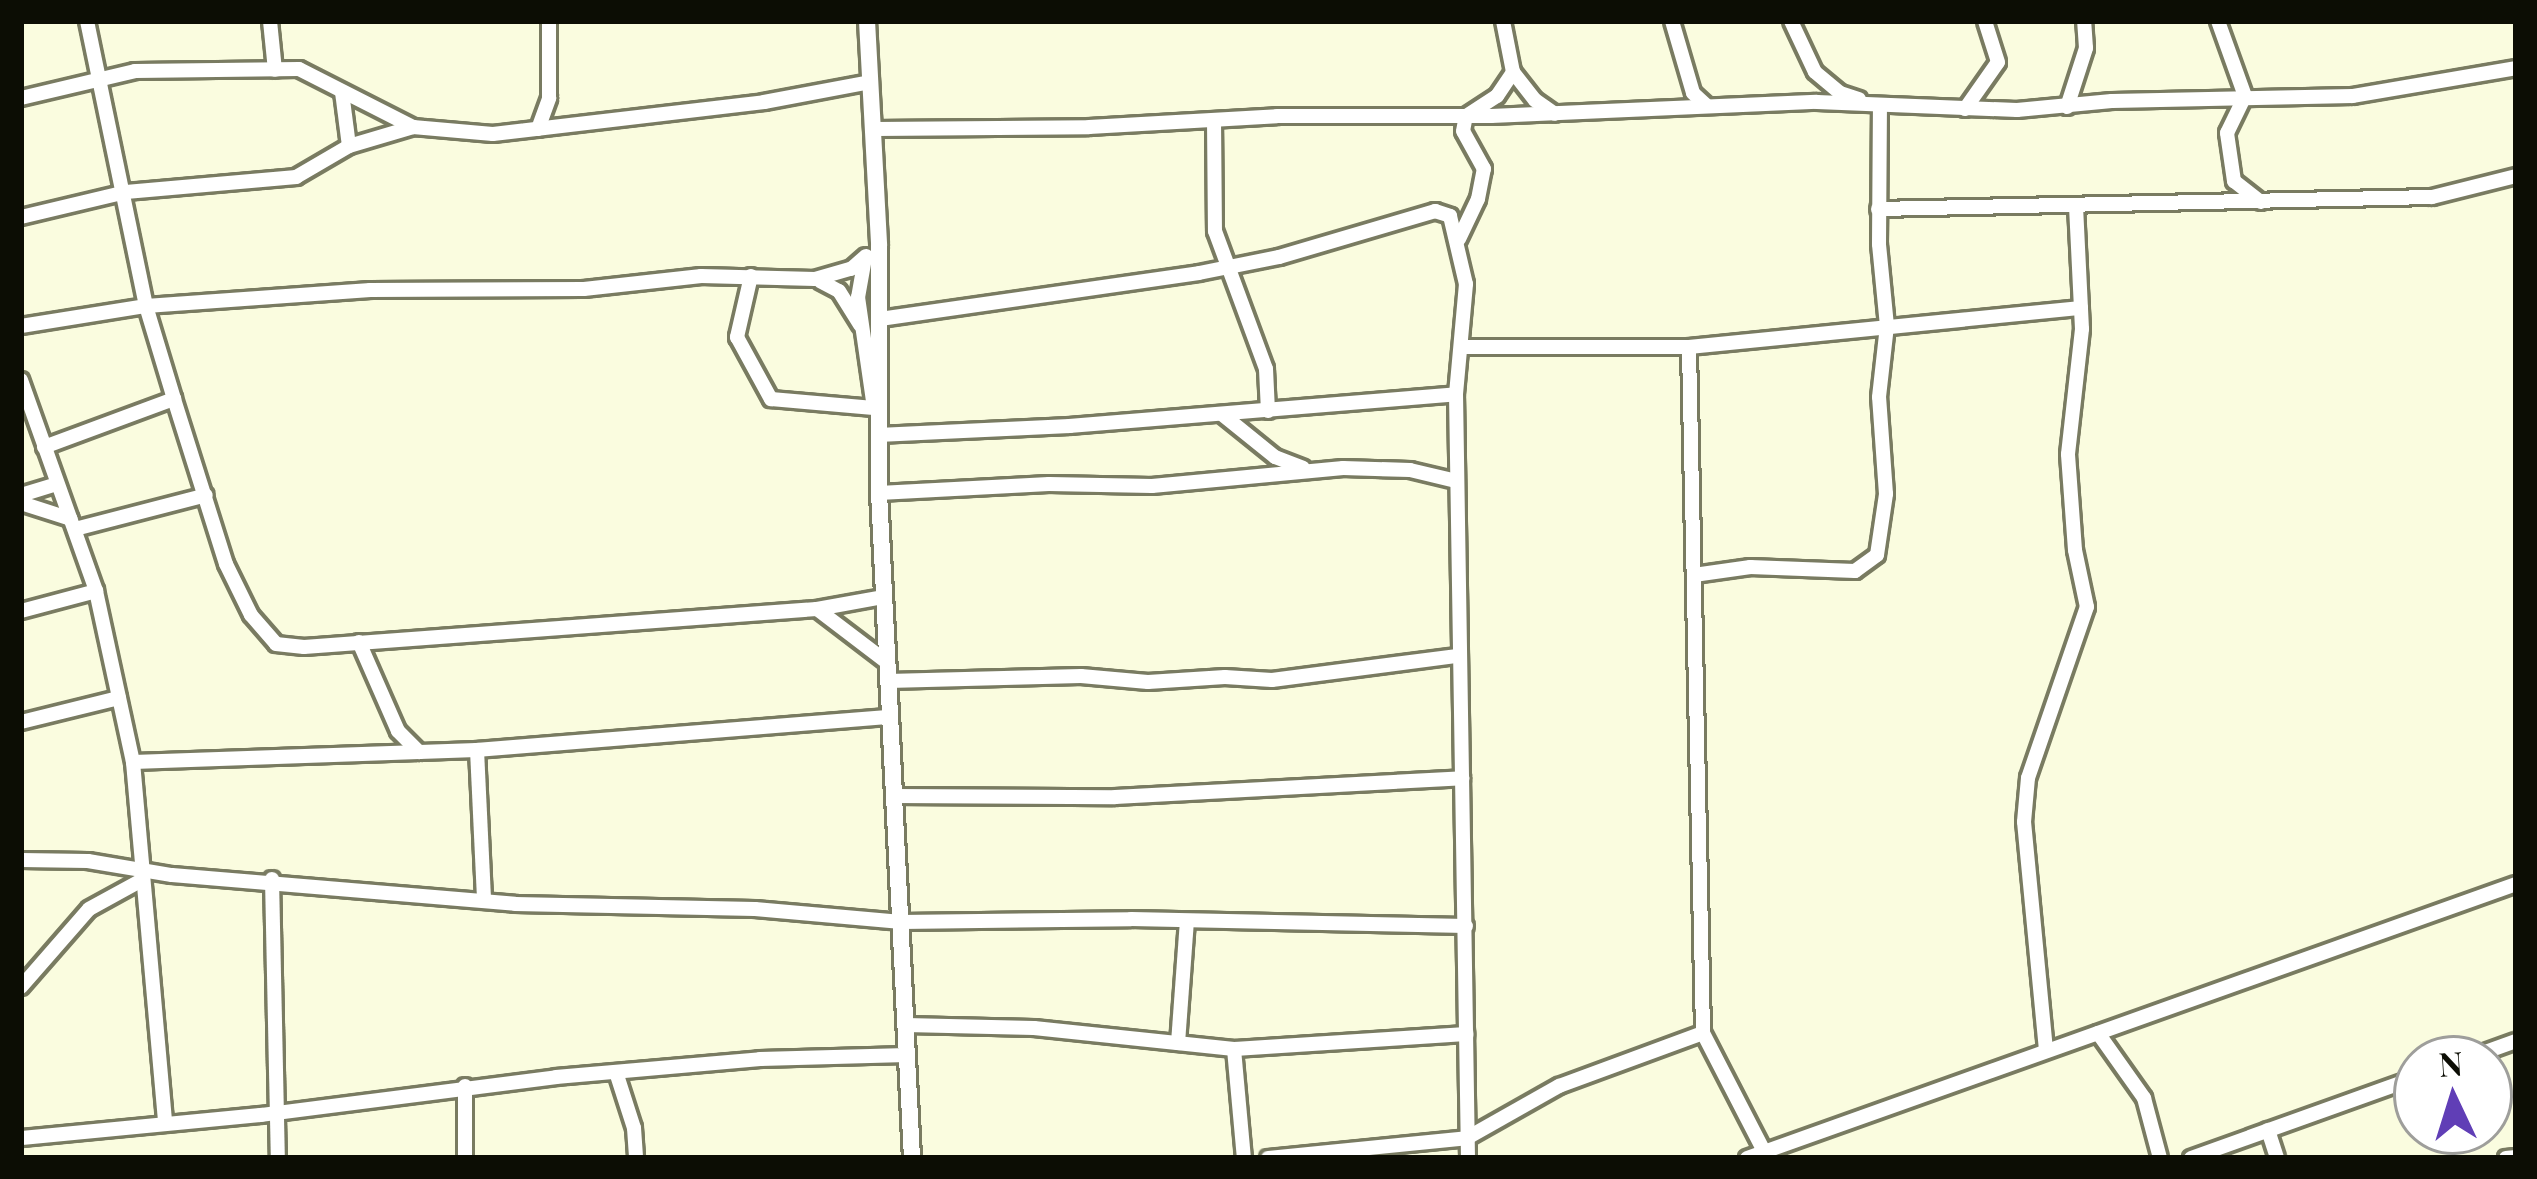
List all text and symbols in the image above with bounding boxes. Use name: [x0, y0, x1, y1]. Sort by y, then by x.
north arrow: [2393, 1035, 2513, 1155]
text: N: [2437, 1039, 2464, 1085]

